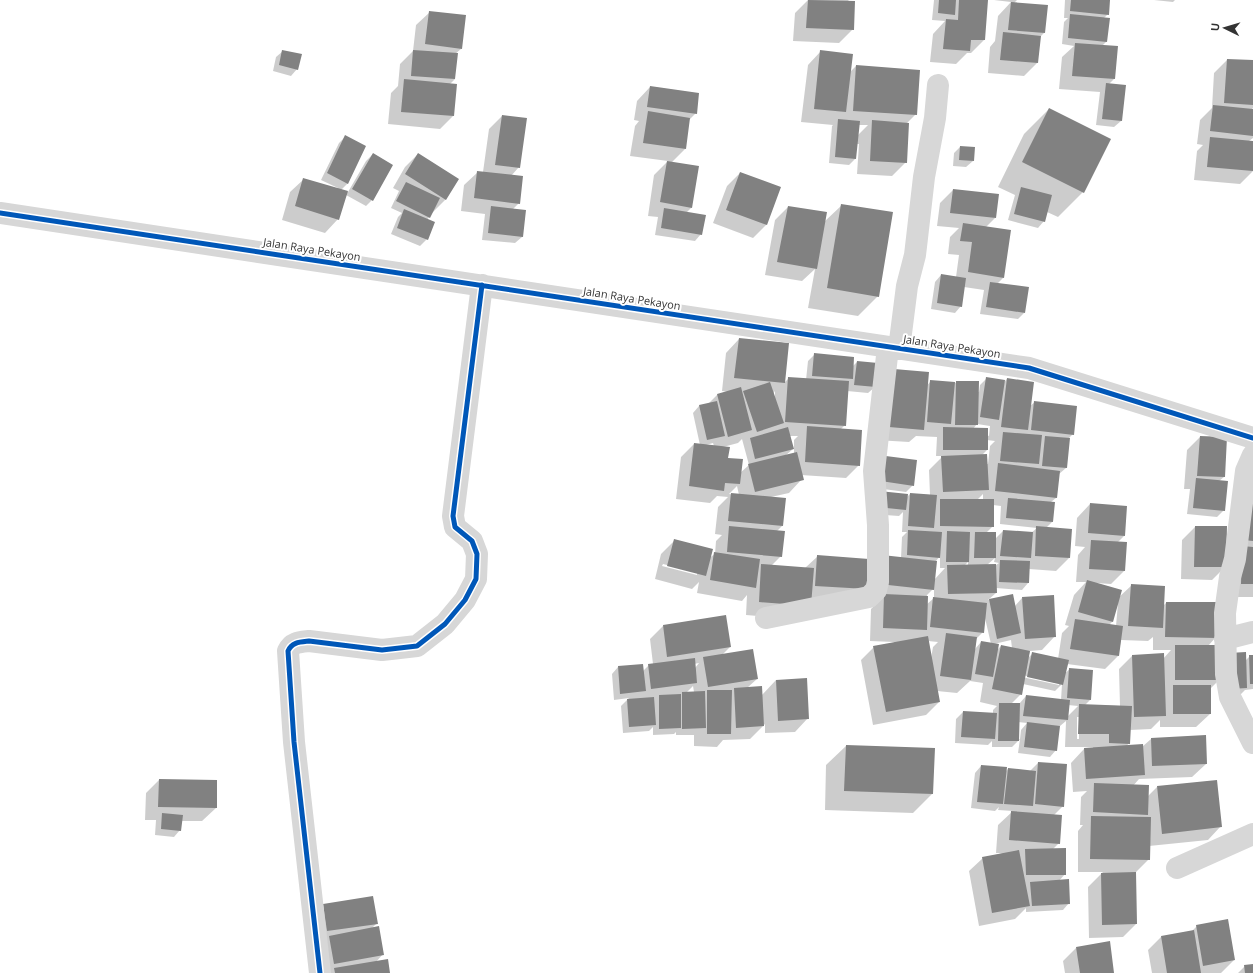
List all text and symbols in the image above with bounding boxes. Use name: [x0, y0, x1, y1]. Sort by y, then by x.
north arrow: [1205, 8, 1245, 48]
text: U: [1207, 22, 1222, 32]
street label: Jalan Raya Pekayon: [261, 234, 362, 264]
street label: Jalan Raya Pekayon: [581, 283, 682, 313]
street label: Jalan Raya Pekayon: [901, 331, 1002, 361]

